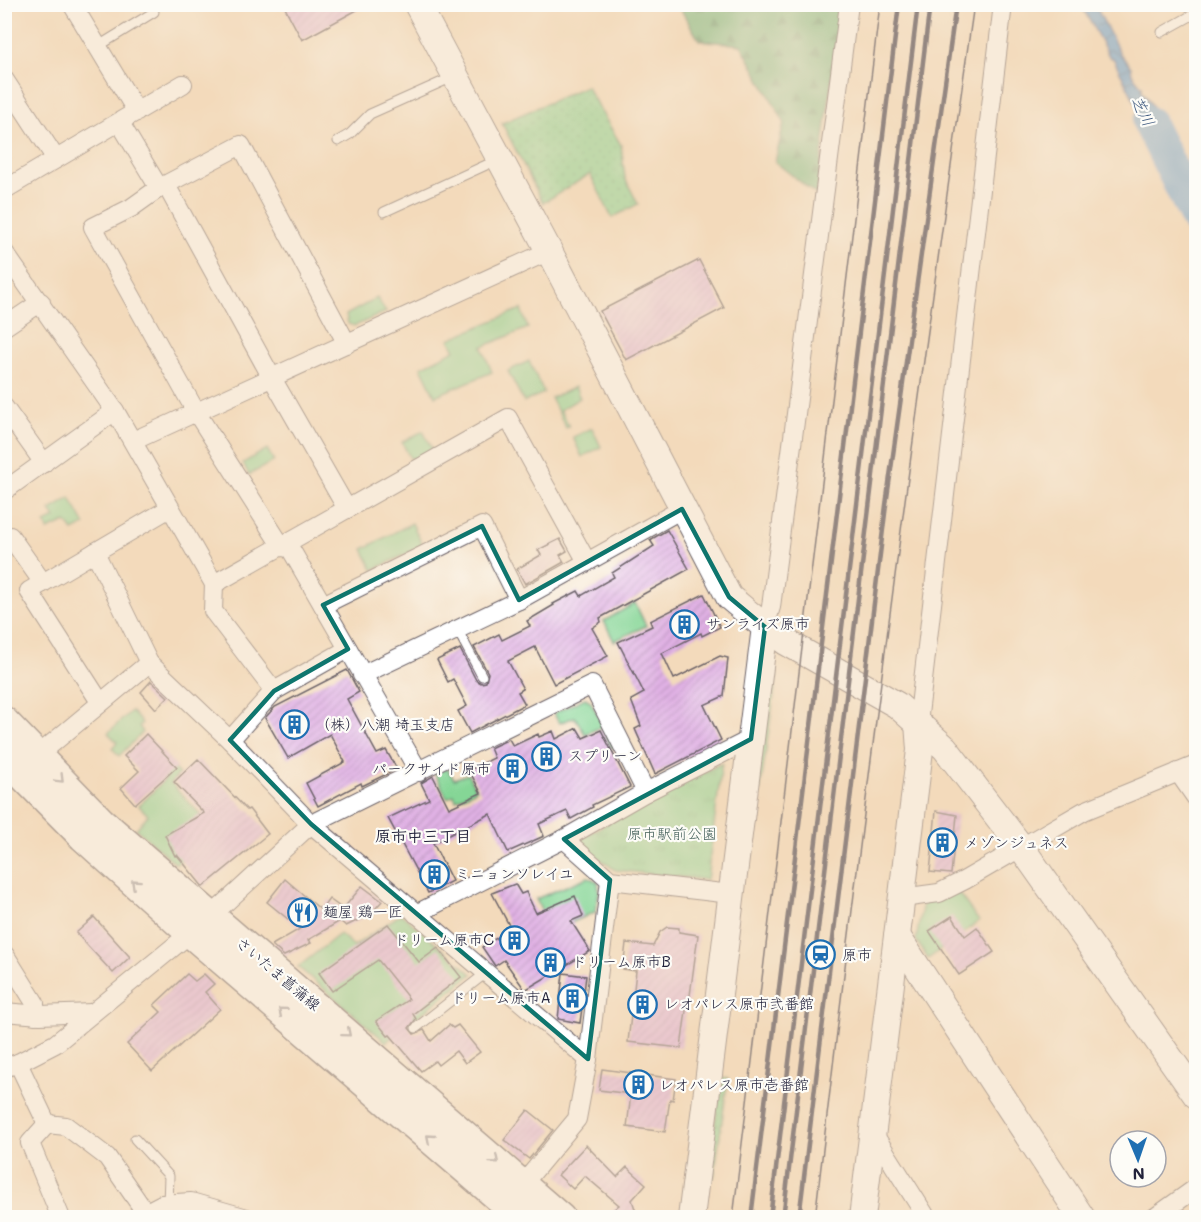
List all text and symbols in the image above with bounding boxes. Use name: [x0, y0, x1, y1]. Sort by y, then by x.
water label: 芝川: [1127, 92, 1160, 130]
building icon: サンライズ原市: [669, 608, 701, 640]
place label: サンライズ原市: [706, 613, 810, 633]
building icon: （株）八潮 埼玉支店: [278, 709, 310, 741]
place label: （株）八潮 埼玉支店: [315, 714, 455, 734]
building icon: スプリーン: [531, 740, 563, 772]
place label: スプリーン: [568, 745, 642, 765]
building icon: パークサイド原市: [496, 753, 528, 785]
place label: パークサイド原市: [372, 758, 491, 778]
one-way arrow: [52, 771, 63, 782]
park label: 原市駅前公園: [627, 823, 717, 843]
district label: 原市中三丁目: [375, 825, 471, 846]
building icon: メゾンジュネス: [927, 827, 959, 859]
place label: メゾンジュネス: [964, 832, 1069, 852]
building icon: ミニョンソレイユ: [418, 858, 450, 890]
place label: ミニョンソレイユ: [455, 863, 574, 883]
one-way arrow: [131, 879, 142, 890]
restaurant icon: 麺屋 鶏一匠: [286, 896, 318, 928]
place label: 麺屋 鶏一匠: [323, 901, 403, 921]
building icon: ドリーム原市C: [499, 924, 531, 956]
place label: ドリーム原市C: [394, 929, 494, 949]
street label: さいたま菖蒲線: [232, 932, 325, 1014]
station icon: 原市: [805, 939, 837, 971]
place label: 原市: [842, 944, 872, 964]
building icon: ドリーム原市B: [535, 946, 567, 978]
place label: ドリーム原市B: [572, 951, 671, 971]
building icon: ドリーム原市A: [556, 982, 588, 1014]
place label: ドリーム原市A: [451, 987, 551, 1007]
building icon: レオパレス原市弐番館: [627, 988, 659, 1020]
place label: レオパレス原市弐番館: [664, 993, 814, 1013]
one-way arrow: [278, 1008, 289, 1019]
one-way arrow: [340, 1026, 351, 1037]
building icon: レオパレス原市壱番館: [622, 1069, 654, 1101]
place label: レオパレス原市壱番館: [659, 1074, 809, 1094]
north arrow: [1108, 1129, 1168, 1189]
one-way arrow: [426, 1134, 437, 1145]
one-way arrow: [488, 1153, 499, 1164]
text: N: [1132, 1164, 1145, 1185]

